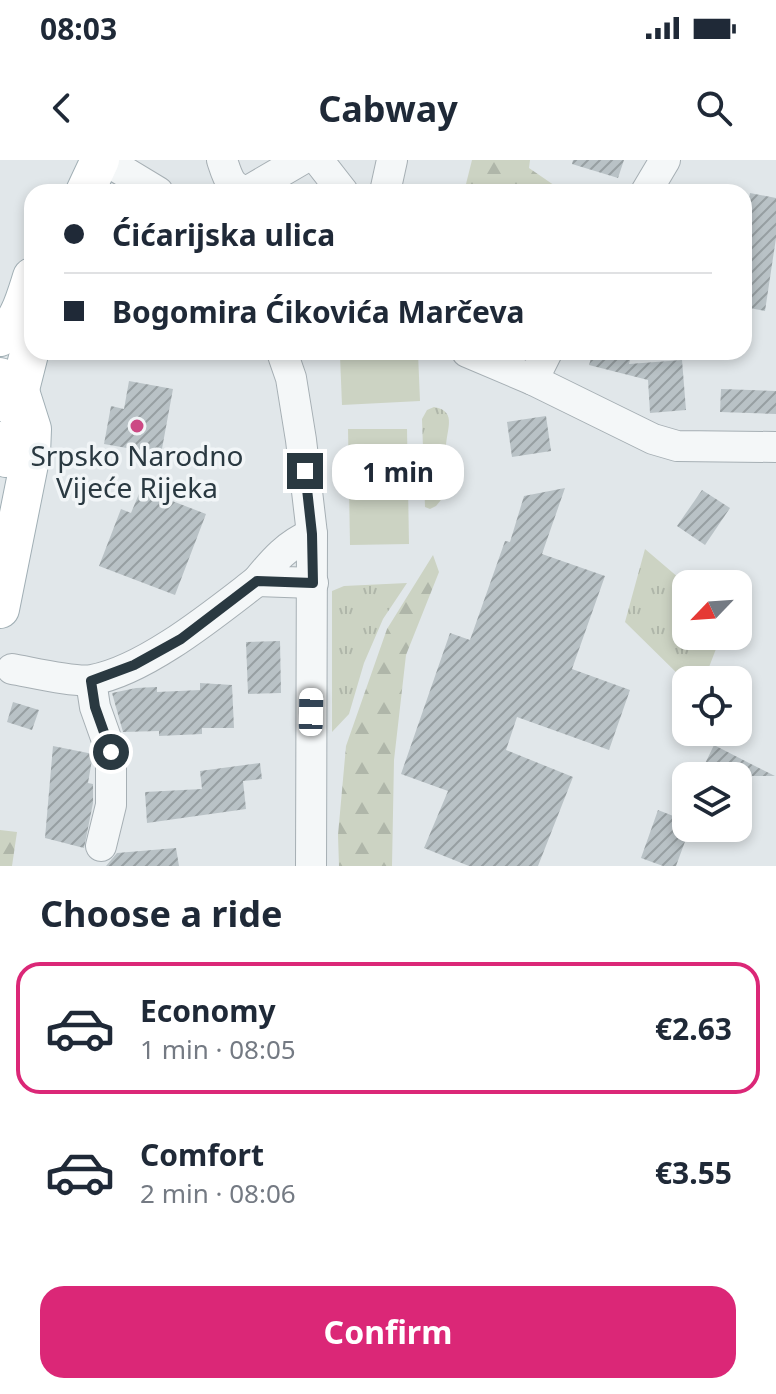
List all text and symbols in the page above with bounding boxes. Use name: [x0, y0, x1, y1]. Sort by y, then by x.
text: 08:03: [40, 8, 117, 49]
text: Cabway: [318, 84, 458, 133]
icon: back: [40, 86, 84, 130]
icon: search: [692, 86, 736, 130]
text: Ćićarijska ulica: [112, 214, 335, 255]
text: Bogomira Ćikovića Marčeva: [112, 291, 525, 332]
marker: Srpsko Narodno Vijeće Rijeka: [128, 417, 146, 435]
place label: Srpsko Narodno Vijeće Rijeka: [30, 436, 244, 506]
callout: 1 min: [333, 443, 465, 499]
route end: [287, 453, 323, 489]
text: 1 min: [362, 454, 434, 490]
north arrow: [672, 570, 752, 650]
map controls: [672, 570, 752, 842]
button: locate: [672, 666, 752, 746]
car: [299, 688, 323, 736]
route start: [93, 734, 129, 770]
button: layers: [672, 762, 752, 842]
text: Choose a ride: [40, 889, 282, 938]
text: Economy: [140, 990, 276, 1031]
icon: car: [44, 992, 116, 1064]
text: €2.63: [655, 1008, 732, 1049]
text: 1 min · 08:05: [140, 1031, 296, 1067]
text: Comfort: [140, 1134, 264, 1175]
icon: car: [44, 1136, 116, 1208]
text: €3.55: [655, 1152, 732, 1193]
text: 2 min · 08:06: [140, 1175, 296, 1211]
button: Confirm: [40, 1286, 736, 1378]

